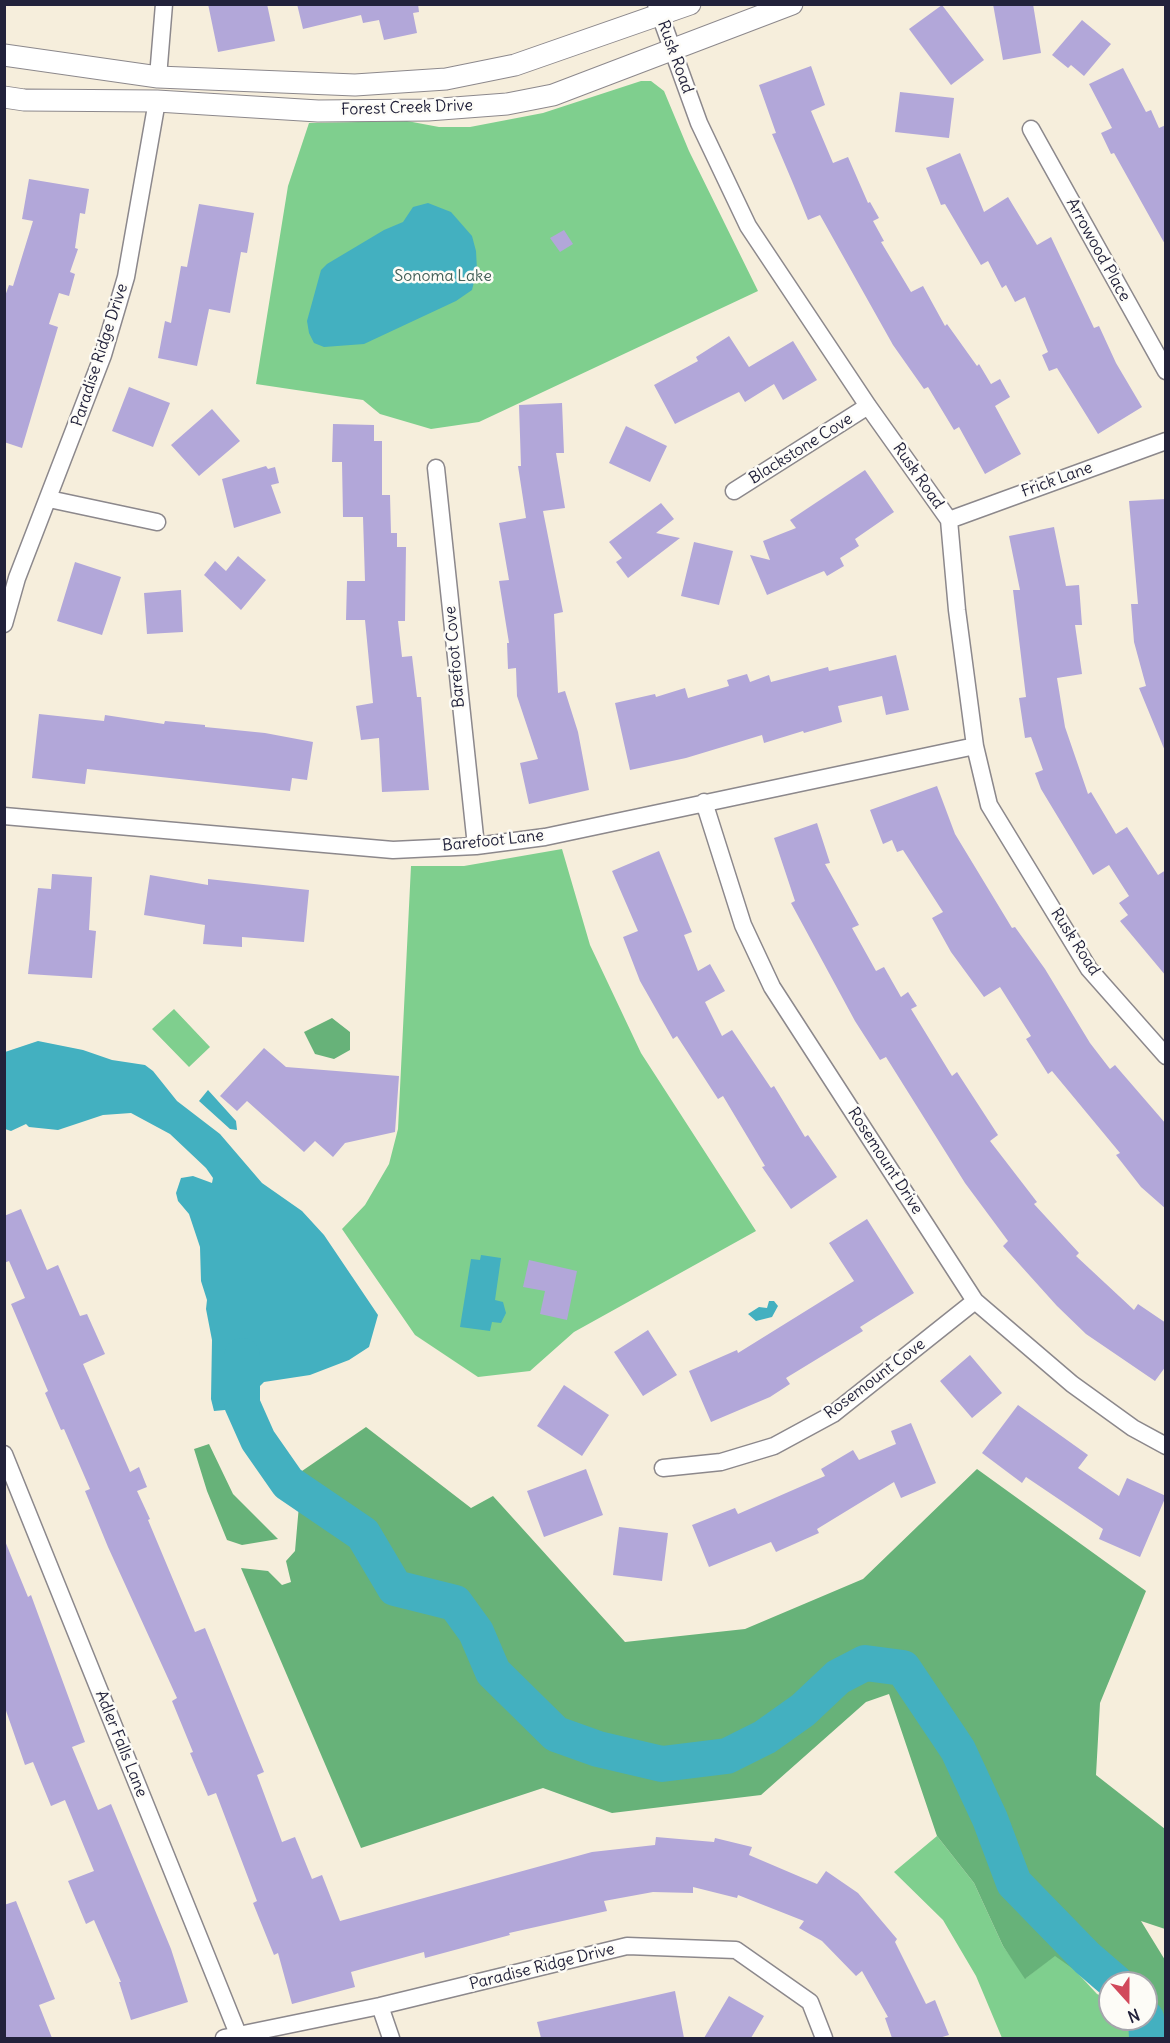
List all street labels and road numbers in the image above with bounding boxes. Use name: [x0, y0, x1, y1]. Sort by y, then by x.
street label: Rusk Road: [653, 18, 697, 96]
street label: Forest Creek Drive: [341, 96, 473, 120]
street label: Arrowood Place: [1062, 195, 1134, 305]
street label: Paradise Ridge Drive: [68, 281, 132, 429]
street label: Blackstone Cove: [746, 409, 856, 489]
street label: Rusk Road: [888, 439, 948, 513]
street label: Frick Lane: [1019, 458, 1095, 502]
street label: Barefoot Cove: [441, 605, 469, 709]
street label: Barefoot Lane: [441, 826, 545, 856]
street label: Rusk Road: [1046, 905, 1104, 979]
street label: Rosemount Drive: [843, 1104, 927, 1218]
street label: Rosemount Cove: [821, 1335, 929, 1423]
street label: Adler Falls Lane: [91, 1688, 151, 1800]
street label: Paradise Ridge Drive: [467, 1940, 617, 1994]

